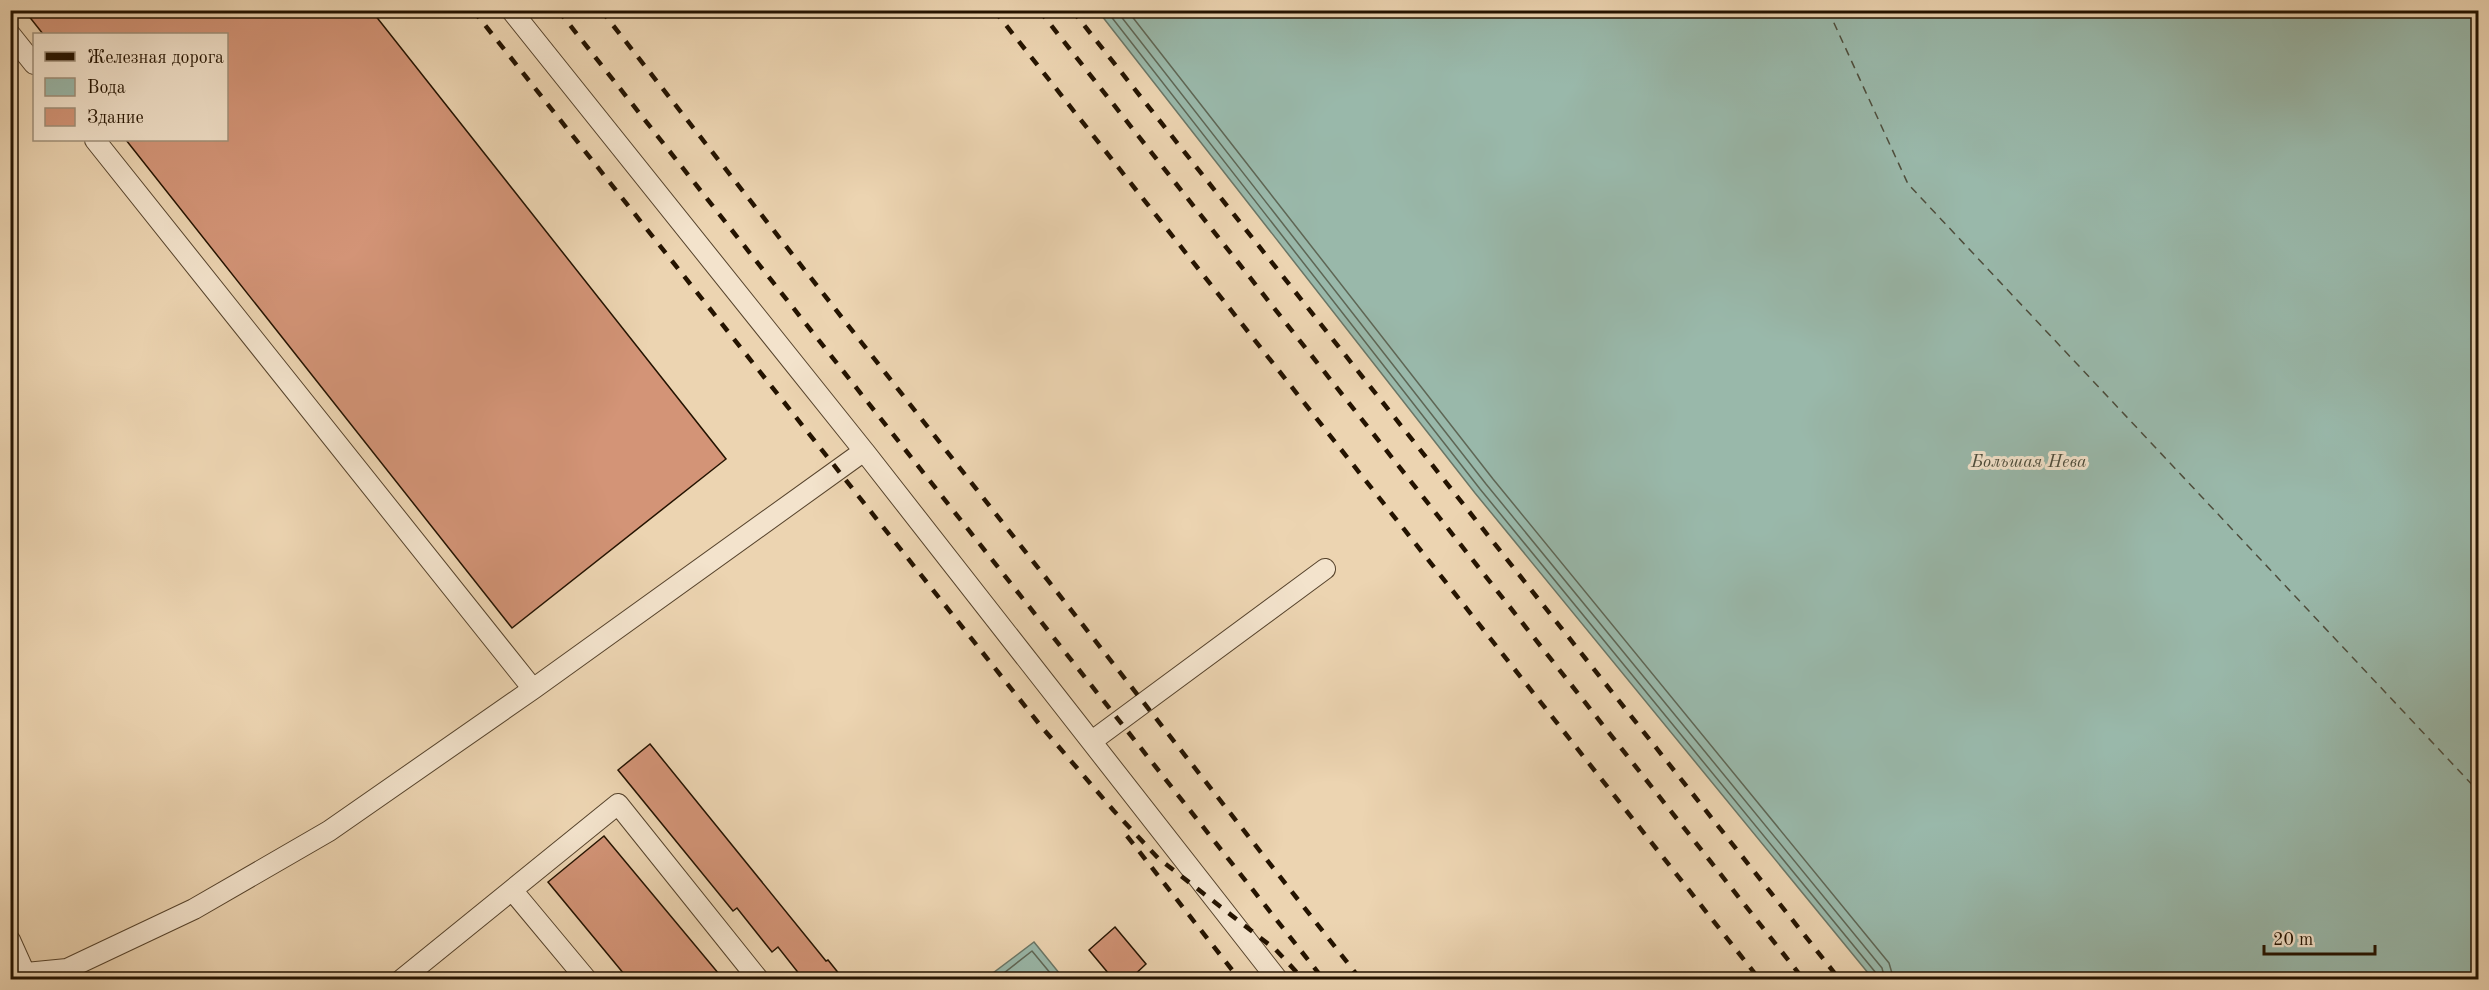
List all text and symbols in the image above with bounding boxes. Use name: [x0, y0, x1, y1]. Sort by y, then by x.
legend: [33, 33, 228, 141]
text: Железная дорога: [87, 49, 224, 67]
text: Вода: [87, 79, 126, 97]
text: Здание: [87, 109, 144, 127]
water label: Большая Нева: [1970, 453, 2087, 471]
scale bar: [2264, 918, 2375, 956]
text: 20 m: [2273, 931, 2313, 949]

